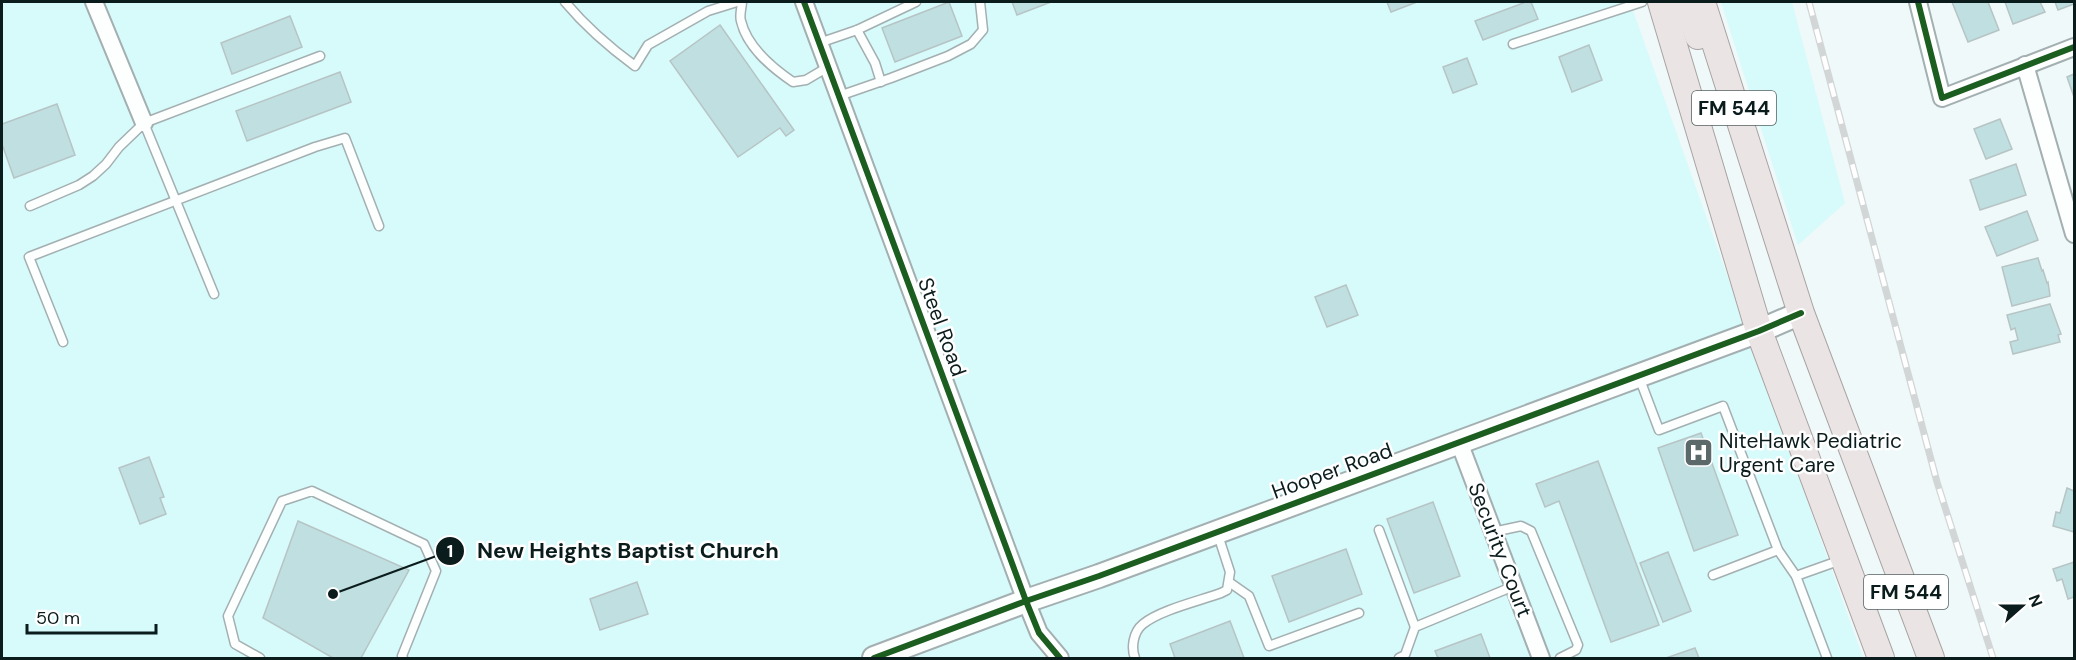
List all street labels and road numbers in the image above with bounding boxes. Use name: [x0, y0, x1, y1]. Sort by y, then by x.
road number: FM 544: [1692, 91, 1776, 125]
street label: Steel Road: [911, 274, 973, 380]
street label: Hooper Road: [1268, 436, 1396, 506]
street label: Security Court: [1461, 479, 1539, 621]
road number: FM 544: [1864, 575, 1948, 609]

